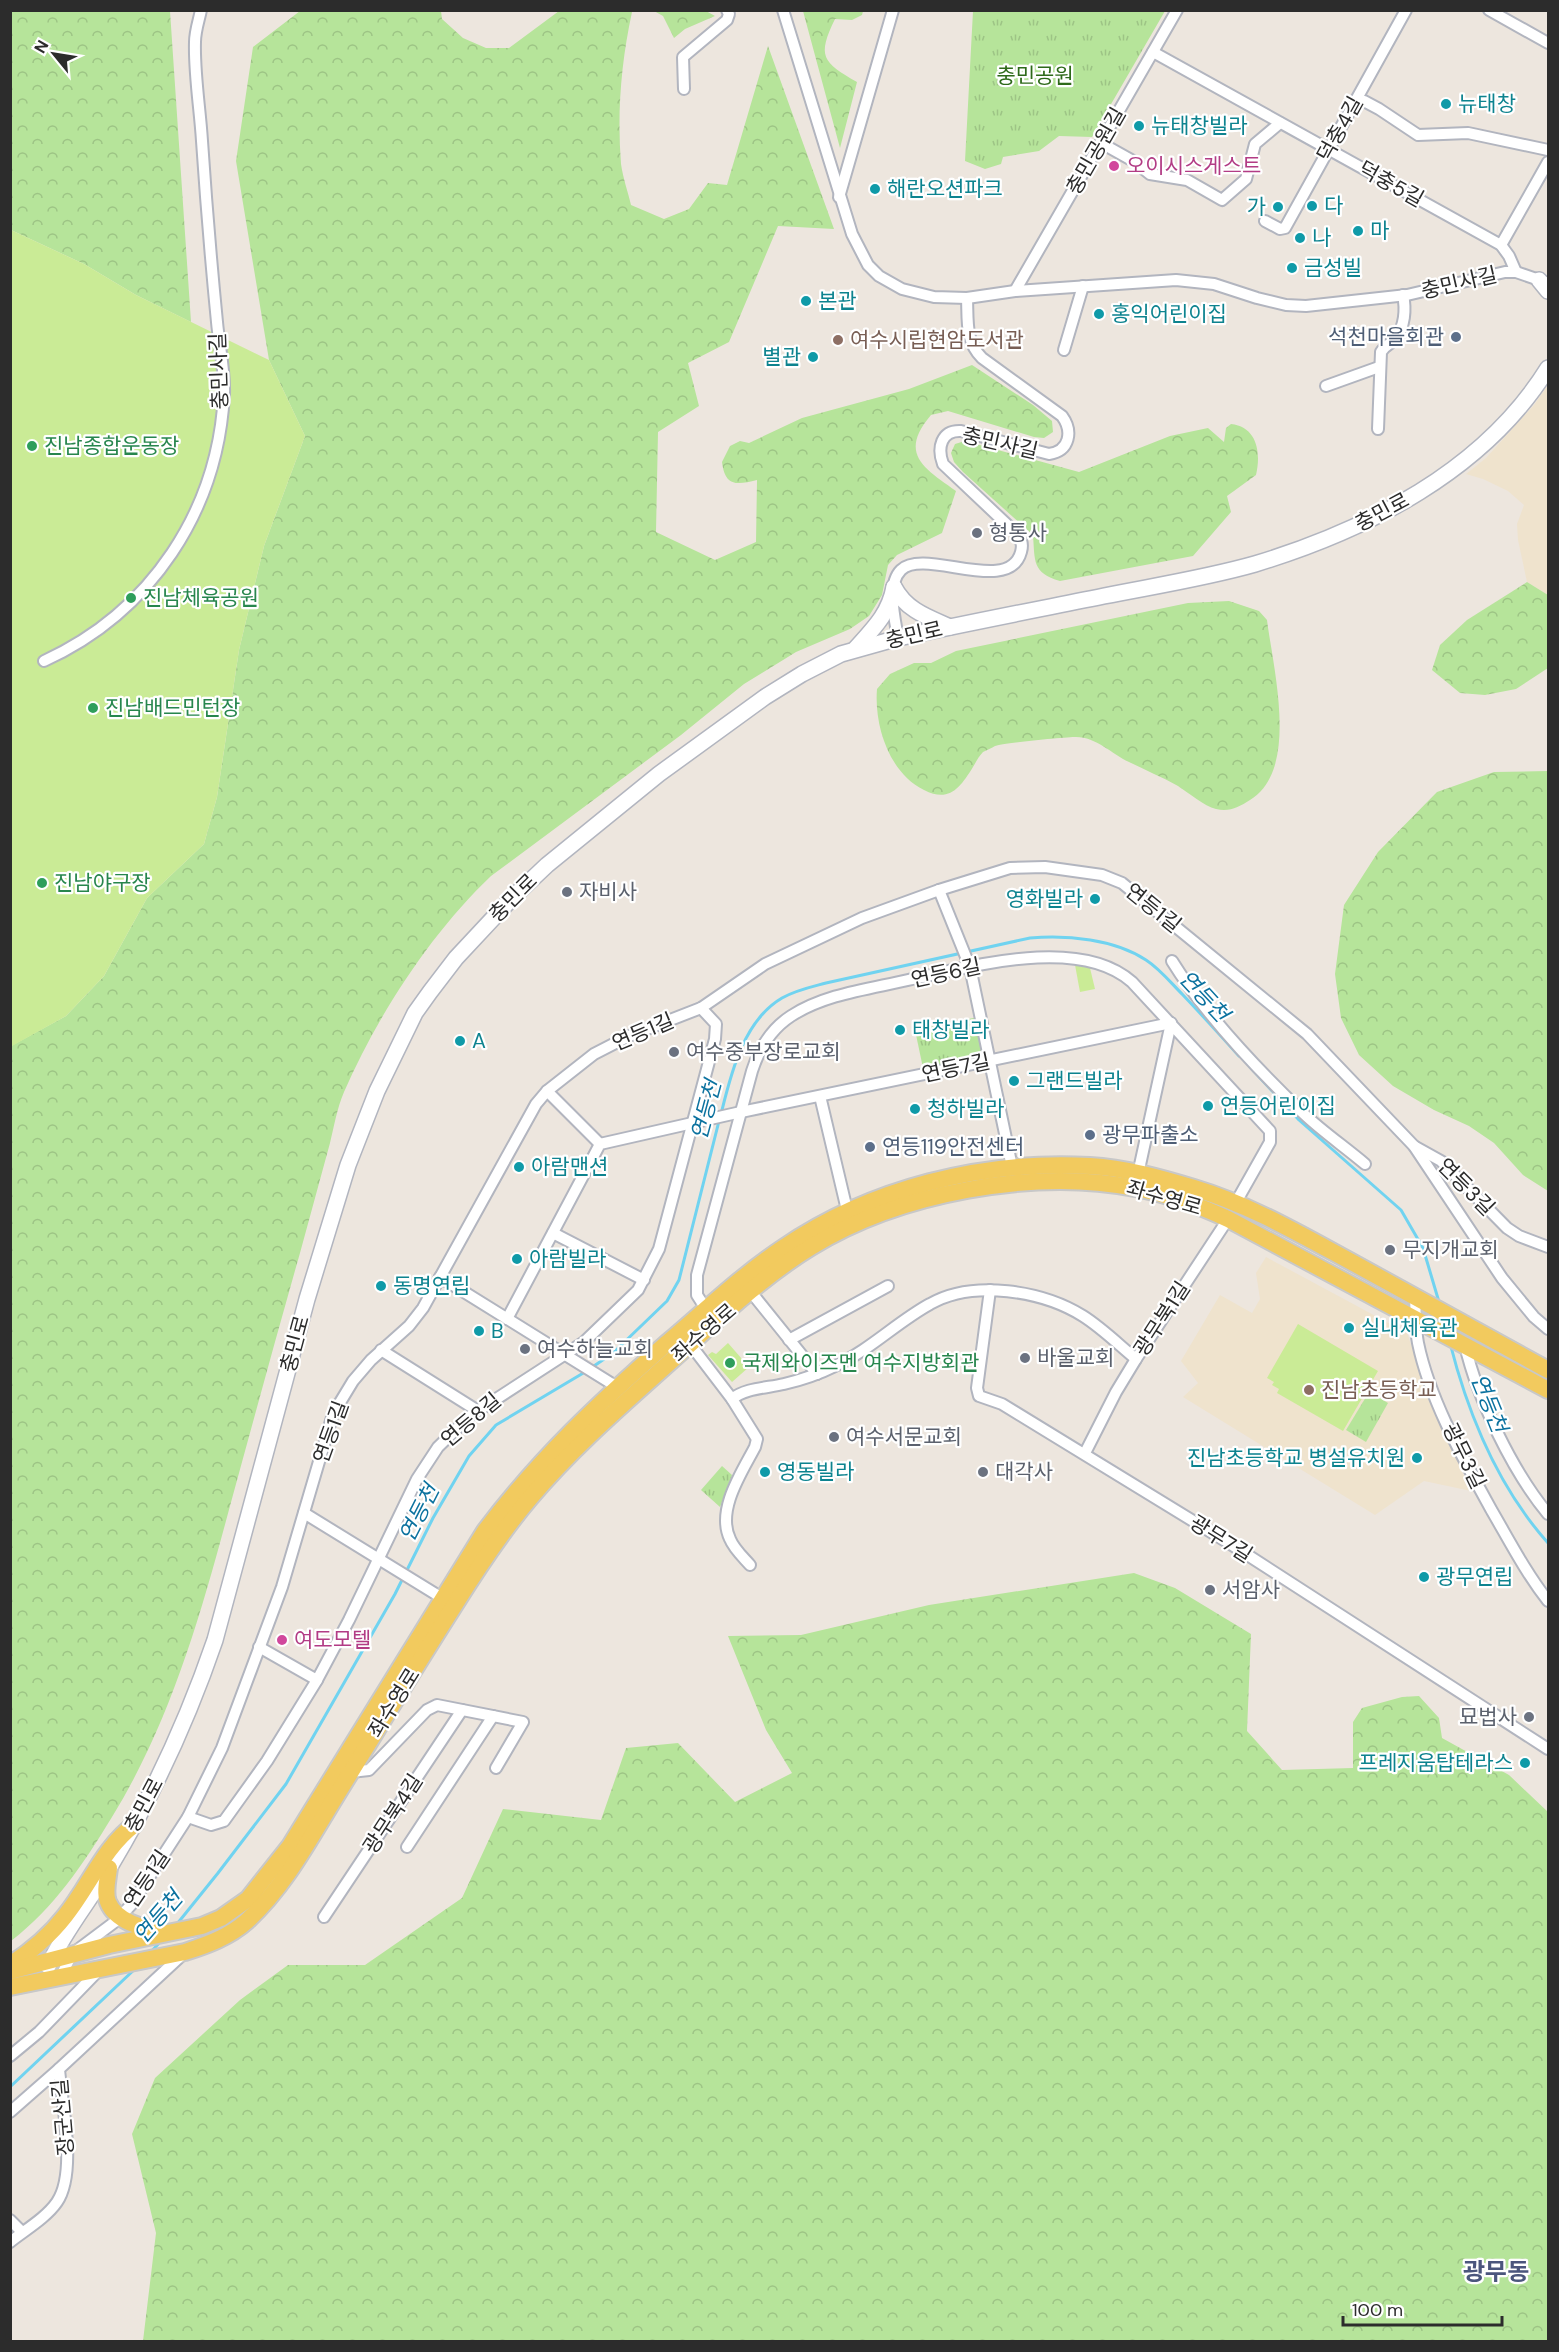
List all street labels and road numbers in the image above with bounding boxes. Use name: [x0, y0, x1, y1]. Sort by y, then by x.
street label: 덕충4길: [1311, 91, 1369, 167]
street label: 충민공원길: [1060, 102, 1132, 200]
street label: 덕충5길: [1353, 155, 1429, 213]
street label: 충민사길: [1418, 261, 1500, 305]
street label: 충민사길: [204, 332, 234, 410]
street label: 충민사길: [959, 421, 1041, 465]
street label: 충민로: [1350, 486, 1414, 538]
street label: 충민로: [883, 615, 945, 655]
street label: 충민로: [483, 868, 543, 928]
street label: 연등1길: [1119, 877, 1187, 939]
street label: 연등6길: [908, 952, 984, 994]
street label: 연등1길: [608, 1007, 678, 1057]
street label: 연등7길: [919, 1047, 993, 1089]
street label: 연등3길: [1431, 1152, 1501, 1222]
street label: 좌수영로: [1123, 1174, 1205, 1222]
street label: 광무북1길: [1127, 1276, 1197, 1362]
street label: 좌수영로: [666, 1297, 742, 1369]
street label: 충민로: [274, 1312, 316, 1376]
street label: 연등8길: [435, 1387, 507, 1453]
street label: 연등1길: [307, 1397, 355, 1467]
street label: 광무3길: [1436, 1418, 1492, 1494]
street label: 광무7길: [1184, 1509, 1258, 1569]
street label: 좌수영로: [362, 1663, 426, 1743]
street label: 광무북4길: [357, 1769, 429, 1859]
street label: 충민로: [118, 1773, 170, 1837]
street label: 연등1길: [117, 1844, 177, 1914]
street label: 장군산길: [46, 2077, 80, 2157]

